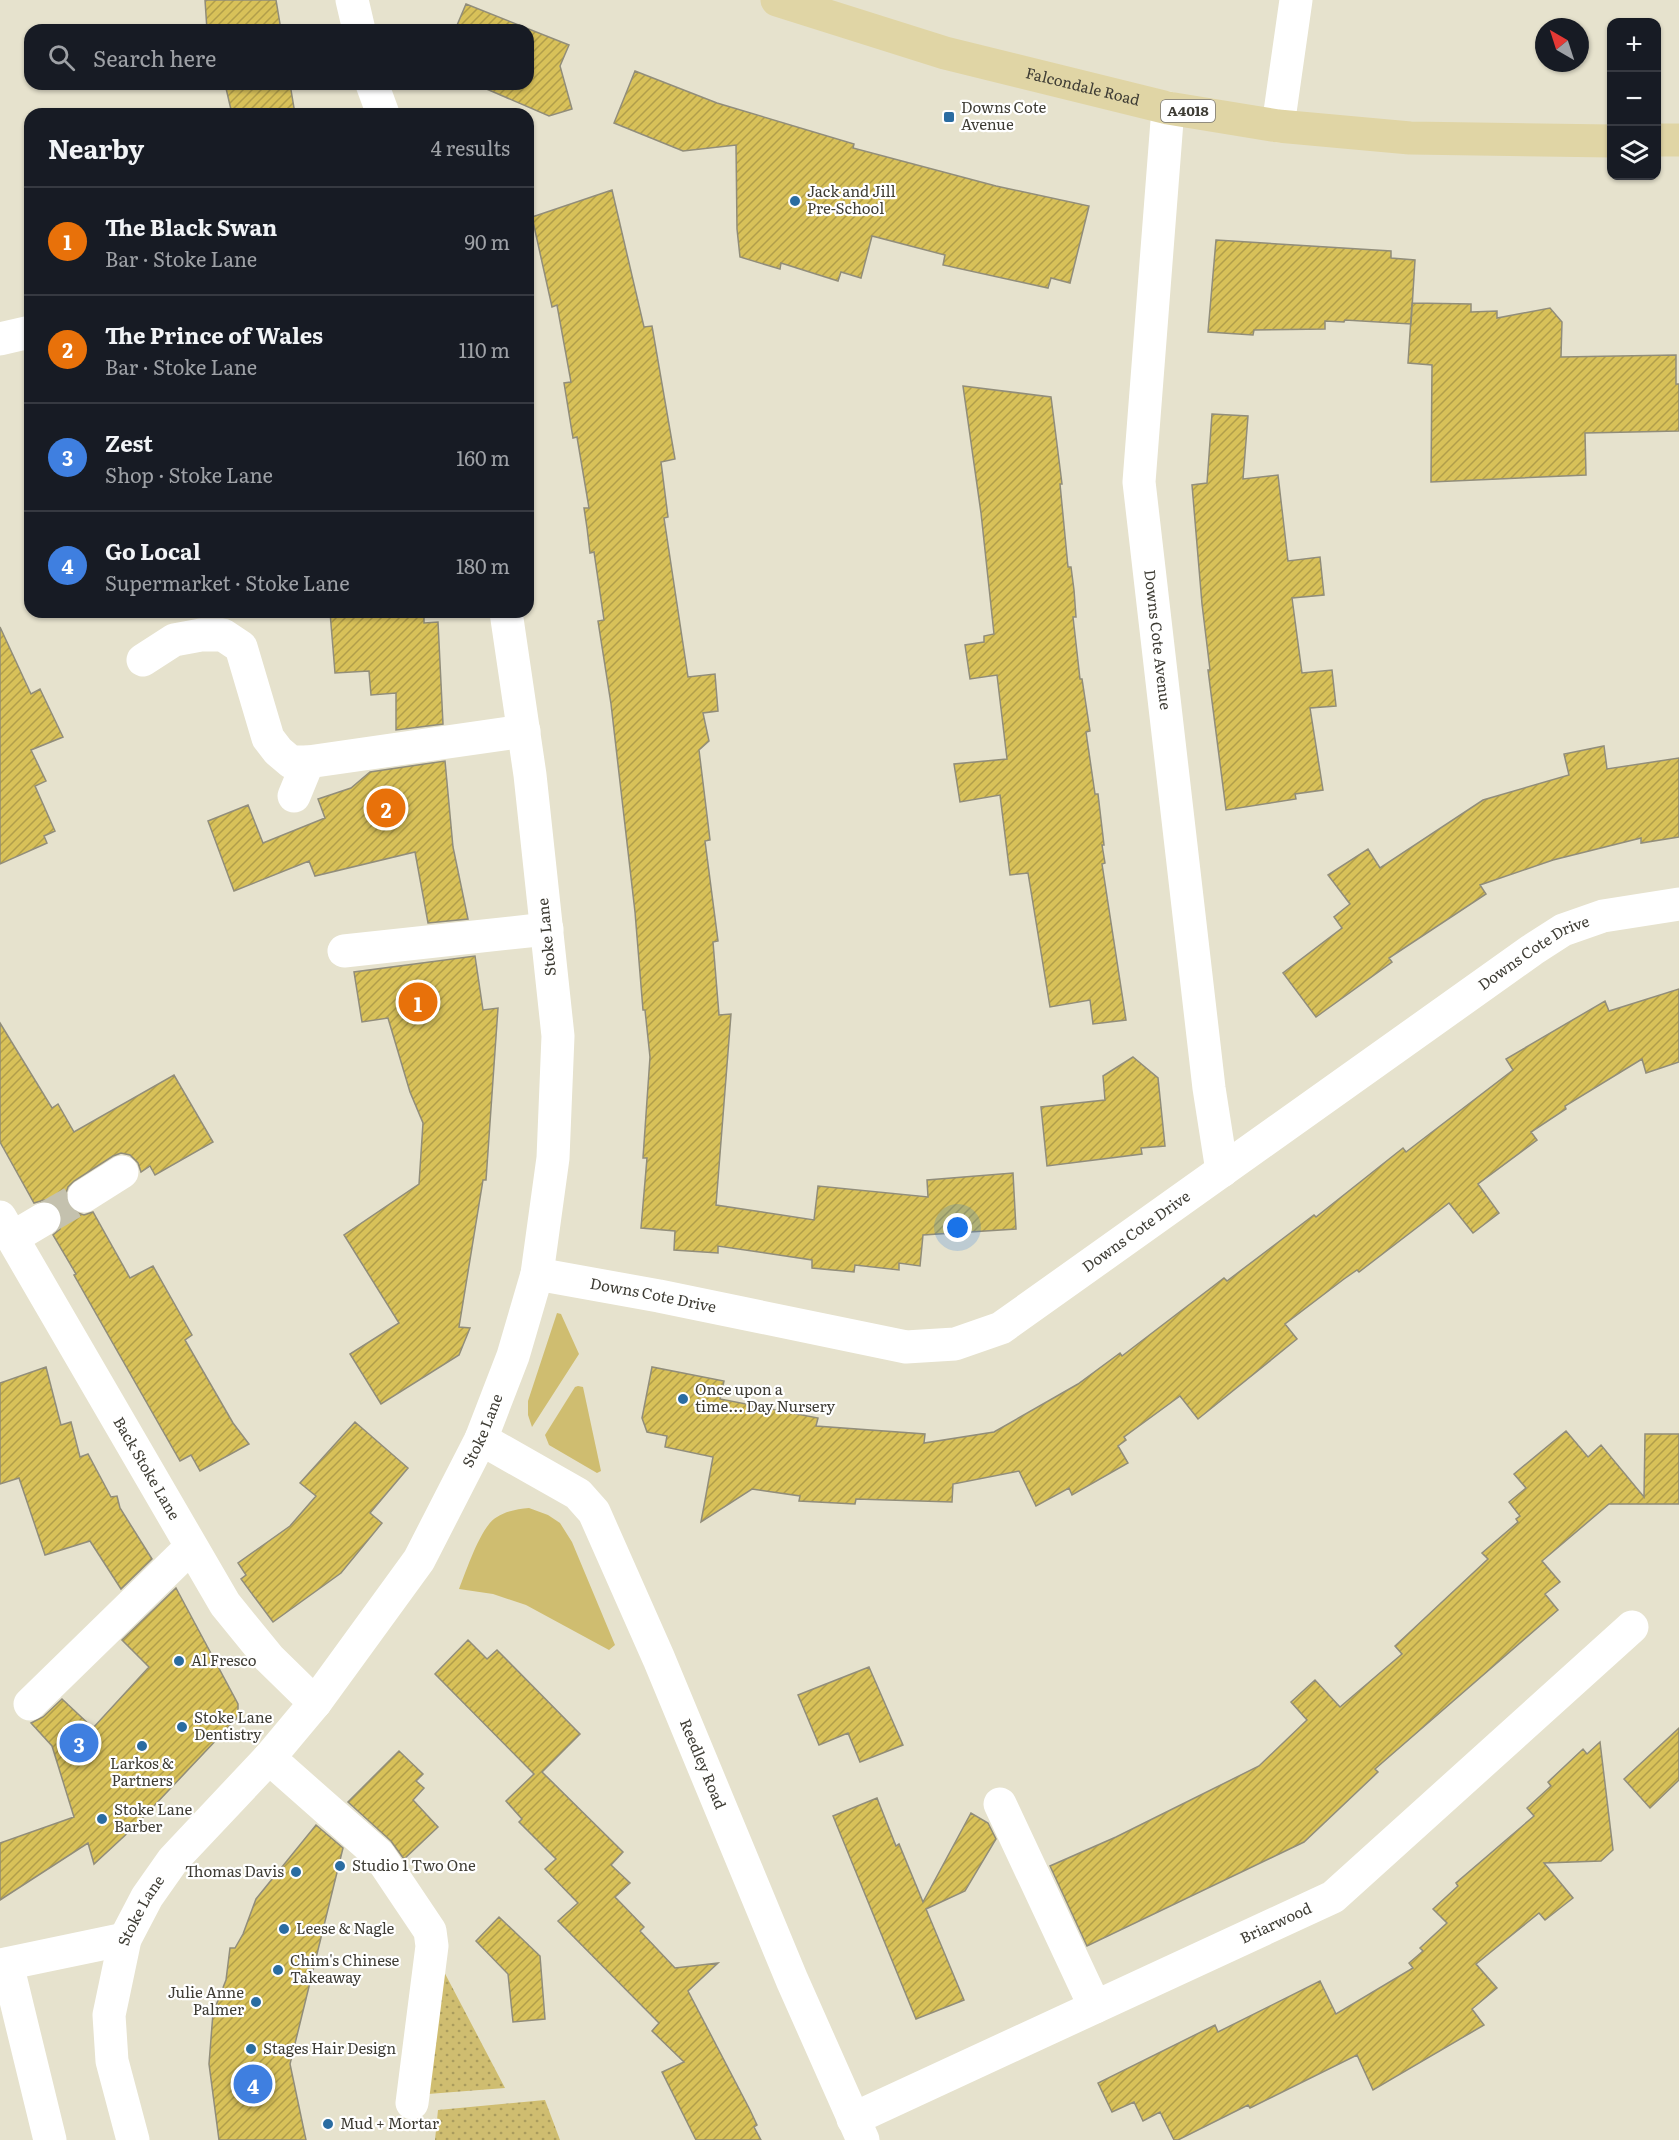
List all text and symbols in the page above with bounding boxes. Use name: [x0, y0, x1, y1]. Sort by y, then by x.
north arrow: [1535, 18, 1589, 72]
map controls: [1607, 18, 1661, 180]
button: +: [1607, 18, 1661, 72]
search box: [24, 24, 534, 90]
icon: search: [45, 41, 78, 74]
text: Search here: [93, 41, 216, 74]
street label: Falcondale Road: [1024, 60, 1143, 111]
button: −: [1607, 72, 1661, 126]
place label: Downs Cote Avenue: [961, 95, 1047, 135]
road number: A4018: [1161, 100, 1215, 122]
marker: Downs Cote Avenue: [942, 110, 956, 124]
button: layers: [1607, 126, 1661, 180]
text: Nearby: [48, 128, 144, 167]
text: 4 results: [431, 132, 510, 162]
place label: Jack and Jill Pre-School: [807, 179, 896, 219]
marker: Jack and Jill Pre-School: [788, 194, 802, 208]
text: The Black Swan: [105, 210, 277, 243]
text: 1: [63, 226, 72, 256]
text: 90 m: [465, 226, 510, 256]
text: Bar · Stoke Lane: [105, 243, 257, 273]
text: The Prince of Wales: [105, 318, 323, 351]
text: 2: [62, 334, 73, 364]
text: 110 m: [459, 334, 510, 364]
text: Bar · Stoke Lane: [105, 351, 257, 381]
text: Zest: [105, 426, 153, 459]
text: 3: [62, 442, 73, 472]
text: 160 m: [456, 442, 510, 472]
text: Shop · Stoke Lane: [105, 459, 273, 489]
text: Go Local: [105, 534, 201, 567]
text: 4: [61, 550, 74, 580]
text: 180 m: [456, 550, 510, 580]
text: Supermarket · Stoke Lane: [105, 567, 350, 597]
street label: Downs Cote Avenue: [1139, 568, 1178, 711]
pin: 2: [366, 786, 406, 830]
street label: Stoke Lane: [530, 897, 561, 977]
street label: Downs Cote Drive: [1473, 909, 1592, 995]
pin: 1: [398, 980, 438, 1024]
street label: Downs Cote Drive: [1077, 1184, 1194, 1277]
your location: [943, 1213, 972, 1242]
street label: Downs Cote Drive: [588, 1271, 719, 1318]
place label: Once upon a time... Day Nursery: [695, 1377, 836, 1417]
street label: Stoke Lane: [455, 1390, 507, 1471]
marker: Once upon a time... Day Nursery: [676, 1392, 690, 1406]
street label: Back Stoke Lane: [109, 1412, 187, 1524]
place label: Al Fresco: [191, 1648, 257, 1671]
marker: Al Fresco: [172, 1654, 186, 1668]
place label: Stoke Lane Dentistry: [194, 1705, 272, 1745]
street label: Reedley Road: [675, 1715, 733, 1812]
pin: 3: [60, 1720, 98, 1766]
marker: Stoke Lane Dentistry: [175, 1720, 189, 1734]
marker: Larkos & Partners: [135, 1739, 149, 1753]
place label: Larkos & Partners: [110, 1751, 174, 1791]
place label: Stoke Lane Barber: [114, 1797, 192, 1837]
marker: Stoke Lane Barber: [95, 1812, 109, 1826]
place label: Studio 1 Two One: [352, 1853, 476, 1876]
place label: Thomas Davis: [185, 1859, 284, 1882]
marker: Studio 1 Two One: [333, 1859, 347, 1873]
marker: Thomas Davis: [289, 1865, 303, 1879]
street label: Stoke Lane: [111, 1870, 169, 1948]
street label: Briarwood: [1236, 1896, 1315, 1949]
place label: Leese & Nagle: [296, 1916, 395, 1939]
marker: Leese & Nagle: [277, 1922, 291, 1936]
place label: Chim's Chinese Takeaway: [290, 1948, 400, 1988]
marker: Chim's Chinese Takeaway: [271, 1963, 285, 1977]
place label: Julie Anne Palmer: [168, 1980, 244, 2020]
marker: Julie Anne Palmer: [249, 1995, 263, 2009]
place label: Stages Hair Design: [263, 2036, 396, 2059]
marker: Stages Hair Design: [244, 2042, 258, 2056]
pin: 4: [234, 2062, 272, 2106]
place label: Mud + Mortar: [340, 2111, 439, 2134]
marker: Mud + Mortar: [321, 2117, 335, 2131]

